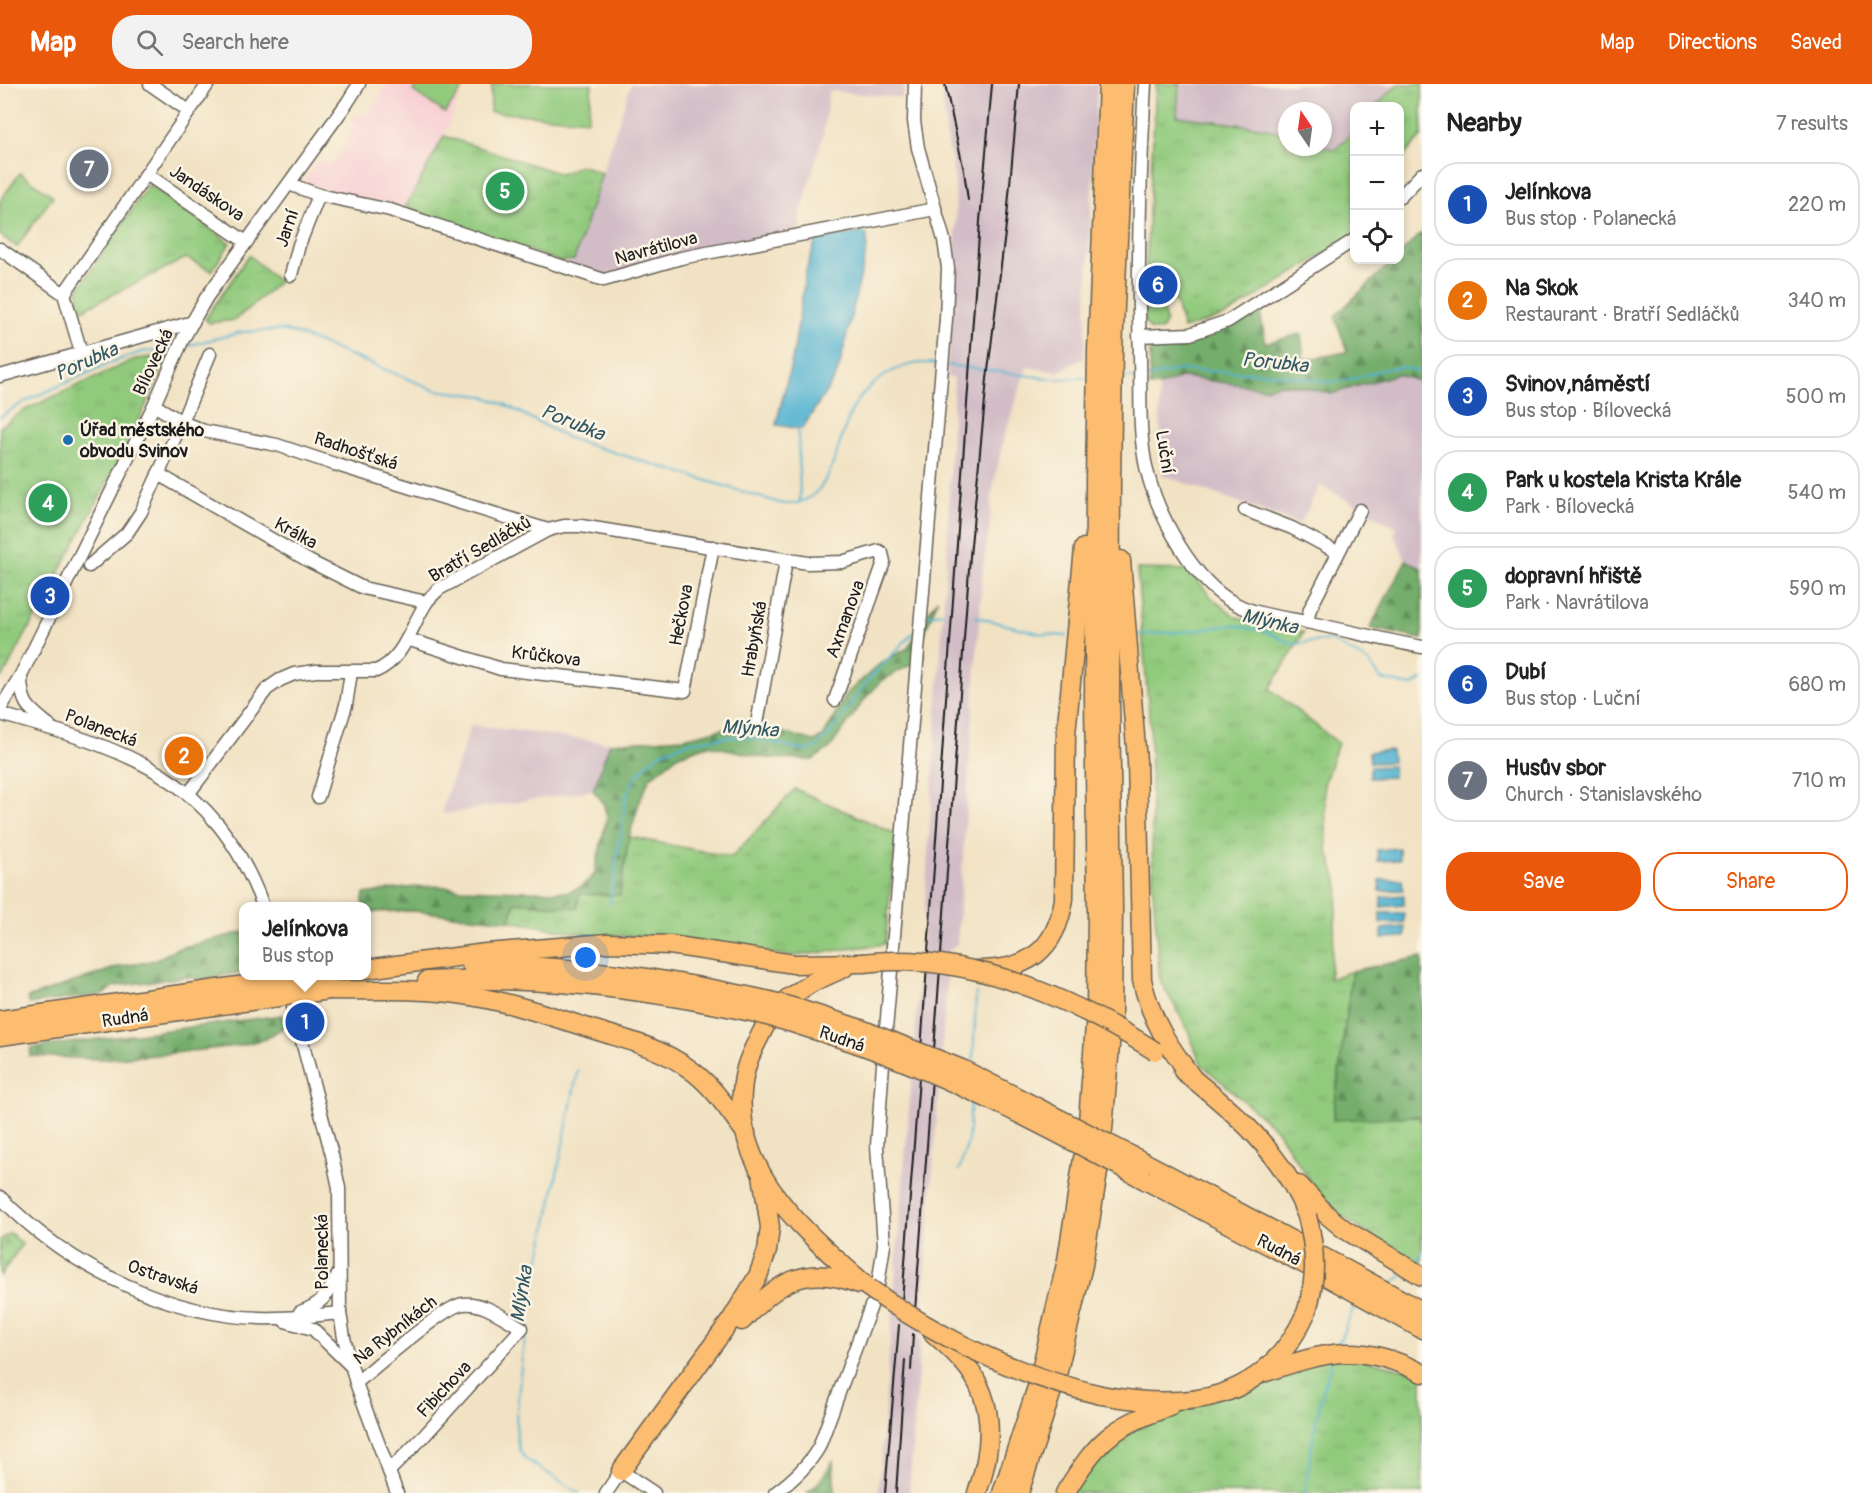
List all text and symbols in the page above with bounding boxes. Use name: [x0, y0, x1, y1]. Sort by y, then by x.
search box: [112, 15, 532, 69]
text: Map: [30, 25, 76, 60]
icon: search: [133, 26, 166, 59]
text: Search here: [181, 28, 289, 56]
text: Map: [1600, 29, 1635, 56]
text: Directions: [1668, 29, 1757, 56]
text: Saved: [1790, 29, 1842, 56]
north arrow: [1278, 102, 1332, 156]
map controls: [1350, 102, 1404, 264]
button: +: [1350, 102, 1404, 156]
text: Nearby: [1446, 107, 1522, 139]
text: 7 results: [1776, 111, 1848, 136]
pin: 7: [70, 146, 109, 191]
button: −: [1350, 156, 1404, 210]
street label: Jandáskova: [165, 160, 249, 227]
pin: 5: [486, 168, 524, 214]
text: Jelínkova: [1505, 178, 1591, 206]
text: 1: [1464, 192, 1471, 217]
text: 220 m: [1788, 192, 1846, 217]
street label: Jarní: [270, 206, 305, 250]
text: Bus stop · Polanecká: [1505, 206, 1676, 231]
button: locate: [1350, 210, 1404, 264]
street label: Navrátilova: [612, 226, 700, 271]
pin: 6: [1138, 262, 1178, 308]
text: Na Skok: [1505, 274, 1578, 302]
text: 2: [1462, 288, 1473, 313]
text: 340 m: [1787, 288, 1846, 313]
text: Restaurant · Bratří Sedláčků: [1505, 302, 1740, 327]
street label: Bílovecká: [128, 325, 179, 399]
water label: Porubka: [51, 336, 123, 386]
water label: Porubka: [1241, 347, 1311, 379]
text: Svinov,náměstí: [1505, 370, 1650, 398]
text: 3: [1462, 384, 1473, 409]
text: 500 m: [1786, 384, 1846, 409]
water label: Porubka: [537, 398, 610, 447]
text: Bus stop · Bílovecká: [1505, 398, 1671, 423]
place label: Úřad městského obvodu Svinov: [79, 419, 205, 463]
street label: Radhošťská: [311, 427, 401, 476]
street label: Luční: [1150, 429, 1179, 475]
marker: Úřad městského obvodu Svinov: [61, 433, 75, 447]
text: Park u kostela Krista Krále: [1505, 466, 1741, 494]
pin: 4: [28, 480, 68, 526]
text: 4: [1462, 480, 1473, 505]
text: 540 m: [1788, 480, 1846, 505]
text: Park · Bílovecká: [1505, 494, 1634, 519]
street label: Bratří Sedláčků: [425, 511, 536, 588]
street label: Králka: [270, 512, 321, 555]
text: dopravní hřiště: [1505, 562, 1642, 590]
pin: 3: [31, 574, 70, 618]
text: 5: [1462, 576, 1473, 601]
text: 590 m: [1789, 576, 1846, 601]
street label: Axmanova: [821, 577, 870, 661]
street label: Hečkova: [664, 582, 699, 648]
text: Park · Navrátilova: [1505, 590, 1649, 615]
street label: Hrabyňská: [736, 599, 773, 679]
water label: Mlýnka: [1239, 603, 1302, 640]
street label: Krůčkova: [510, 641, 582, 672]
text: Dubí: [1505, 658, 1546, 686]
text: 6: [1462, 672, 1473, 697]
text: 680 m: [1789, 672, 1846, 697]
text: Bus stop · Luční: [1505, 686, 1641, 711]
street label: Polanecká: [61, 704, 140, 753]
water label: Mlýnka: [721, 714, 781, 743]
pin: 2: [164, 734, 204, 778]
text: Husův sbor: [1505, 754, 1606, 782]
text: 7: [1462, 768, 1473, 793]
text: 710 m: [1792, 768, 1846, 793]
text: Church · Stanislavského: [1505, 782, 1702, 807]
button: Save: [1446, 852, 1641, 911]
button: Share: [1653, 852, 1848, 911]
popup: [239, 902, 371, 980]
text: Jelínkova: [262, 915, 348, 943]
text: Bus stop: [262, 943, 334, 968]
your location: [571, 943, 600, 972]
pin: 1: [286, 1000, 324, 1044]
street label: Rudná: [100, 1004, 150, 1033]
street label: Rudná: [816, 1021, 868, 1058]
street label: Polanecká: [311, 1214, 334, 1290]
street label: Rudná: [1253, 1229, 1305, 1272]
street label: Ostravská: [124, 1255, 201, 1300]
water label: Mlýnka: [505, 1262, 539, 1324]
street label: Na Rybníkách: [349, 1291, 442, 1370]
street label: Fibichova: [412, 1356, 477, 1423]

